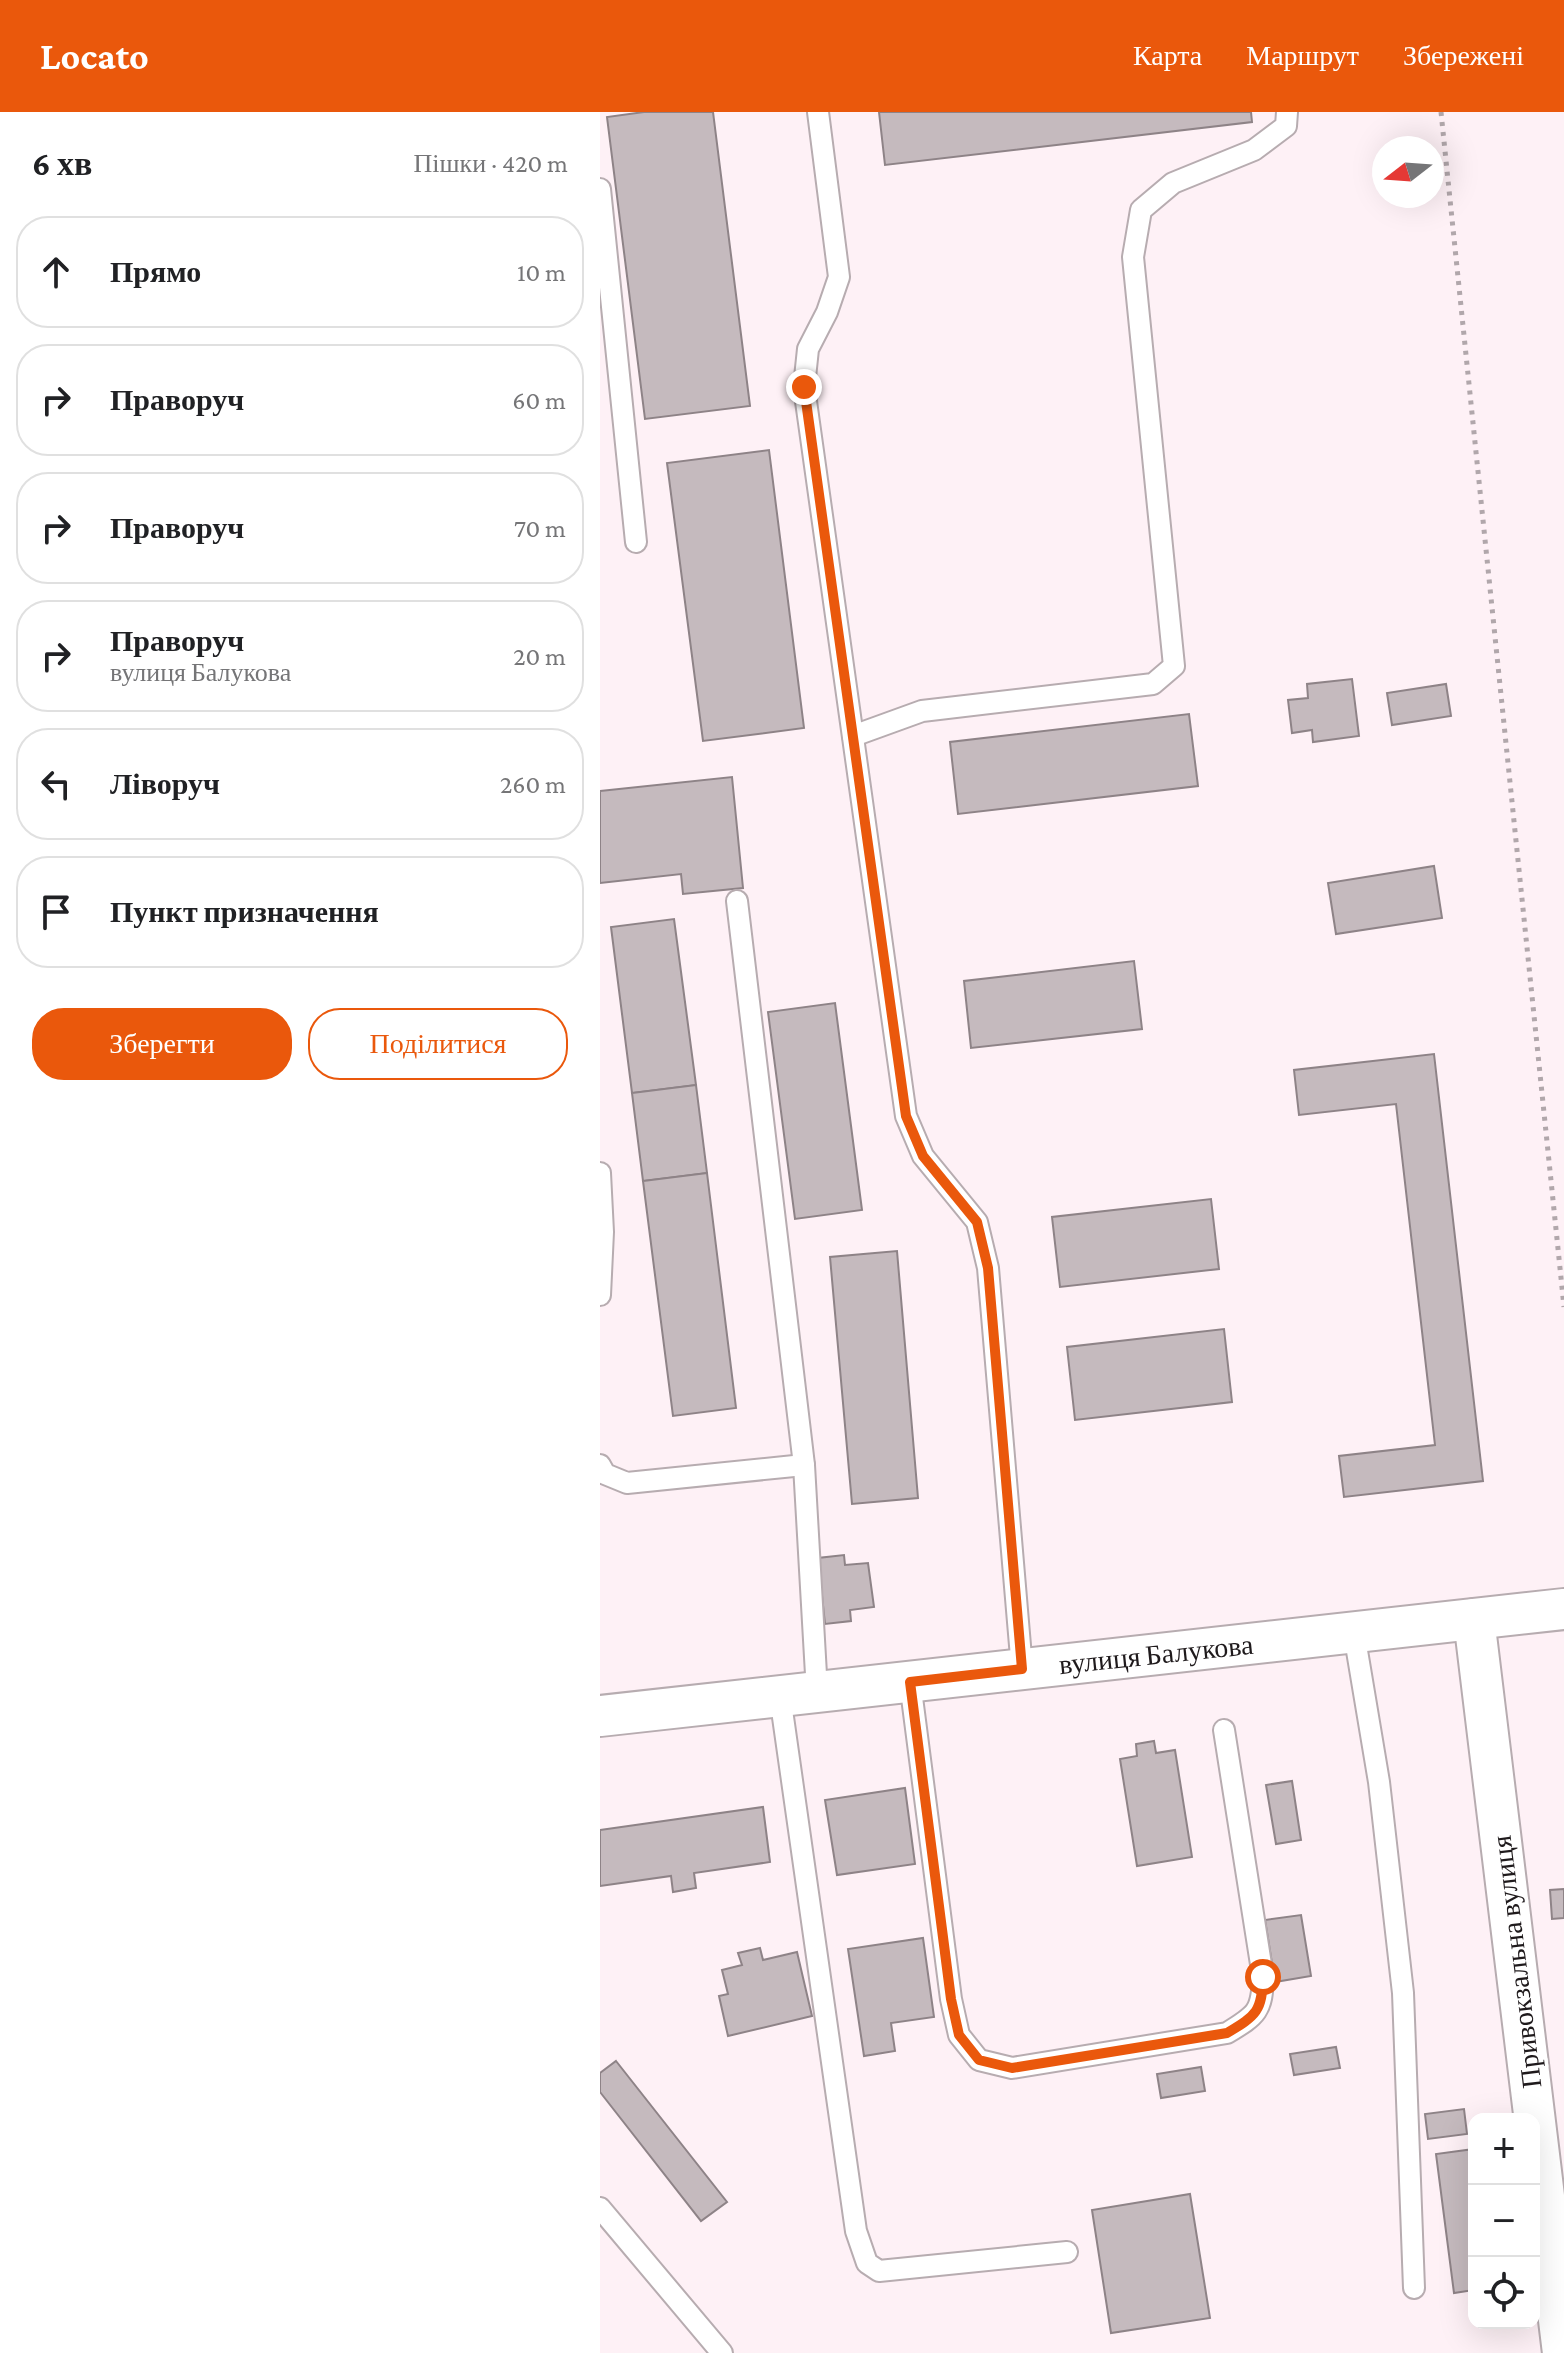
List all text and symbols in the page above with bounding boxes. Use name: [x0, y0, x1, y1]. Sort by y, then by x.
text: Locato: [40, 35, 149, 77]
text: Карта: [1133, 40, 1202, 71]
text: Маршрут: [1246, 40, 1359, 71]
text: Збережені: [1403, 40, 1524, 71]
north arrow: [1372, 136, 1444, 208]
text: 6 хв: [32, 145, 92, 182]
text: Пішки · 420 m: [414, 149, 568, 178]
icon: ahead: [34, 250, 78, 294]
text: Прямо: [110, 255, 201, 288]
text: 10 m: [517, 258, 566, 287]
route end: [786, 369, 822, 405]
icon: right: [34, 378, 78, 422]
text: Праворуч: [110, 383, 244, 416]
text: 60 m: [512, 386, 566, 415]
icon: right: [34, 506, 78, 550]
text: Праворуч: [110, 511, 244, 544]
text: 70 m: [514, 514, 566, 543]
text: Праворуч: [110, 624, 244, 657]
icon: right: [34, 634, 78, 678]
text: 20 m: [513, 642, 566, 671]
text: вулиця Балукова: [110, 658, 291, 687]
icon: left: [34, 762, 78, 806]
text: Ліворуч: [110, 767, 220, 800]
text: 260 m: [500, 770, 566, 799]
icon: arrive: [34, 890, 78, 934]
text: Пункт призначення: [110, 895, 379, 928]
button: Зберегти: [32, 1008, 292, 1080]
button: Поділитися: [308, 1008, 568, 1080]
street label: вулиця Балукова: [1057, 1629, 1255, 1680]
street label: Привокзальна вулиця: [1486, 1834, 1547, 2090]
route start: [1245, 1959, 1281, 1995]
map controls: [1468, 2113, 1540, 2329]
button: +: [1468, 2113, 1540, 2185]
button: −: [1468, 2185, 1540, 2257]
button: locate: [1468, 2257, 1540, 2329]

